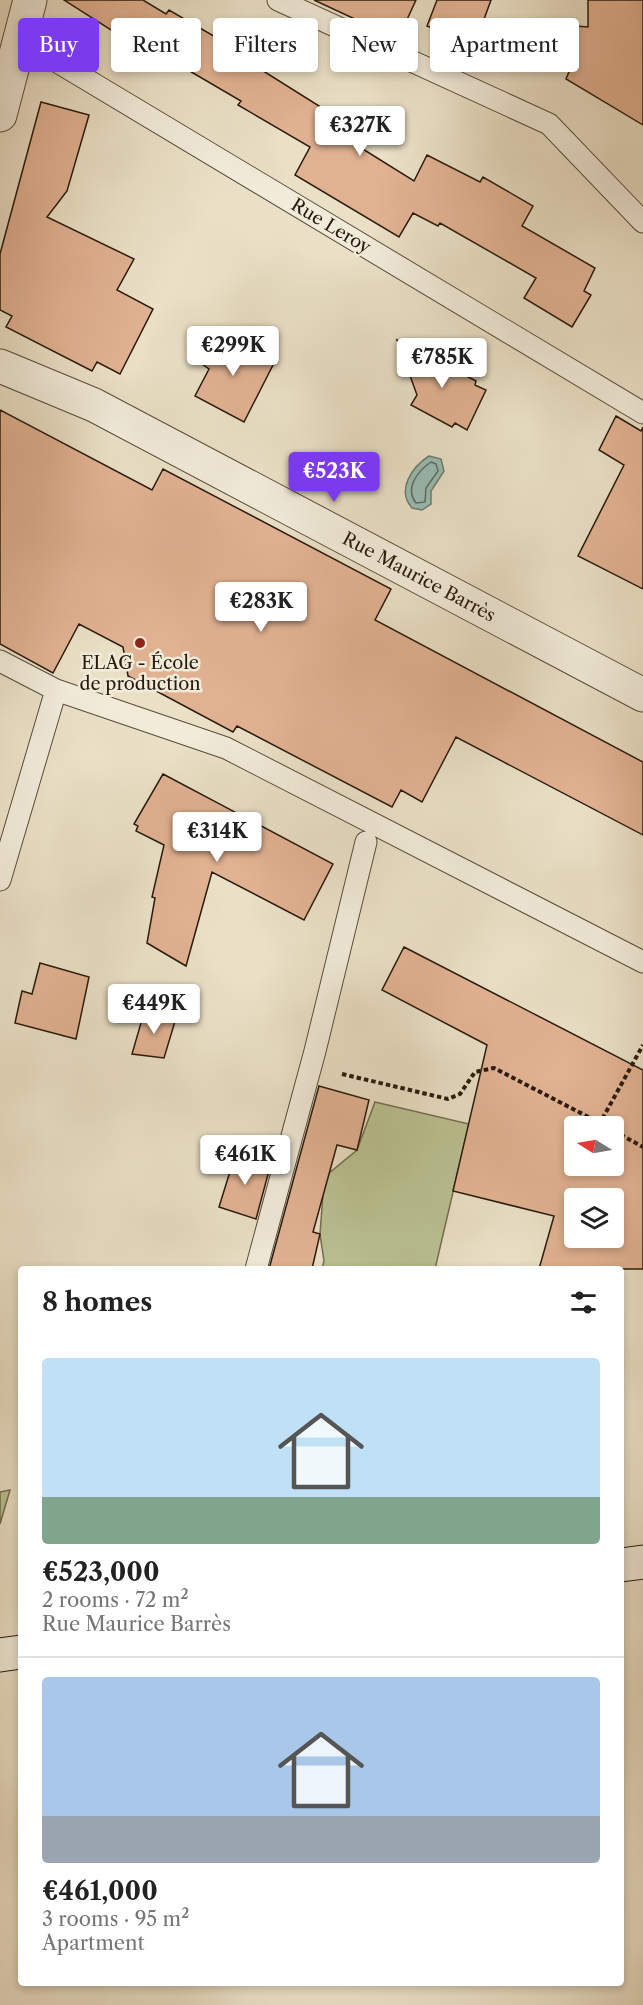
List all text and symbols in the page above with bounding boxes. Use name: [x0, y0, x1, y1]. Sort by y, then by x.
chip: Buy: [18, 18, 99, 72]
chip: Rent: [111, 18, 201, 72]
chip: Filters: [213, 18, 318, 72]
chip: New: [330, 18, 418, 72]
chip: Apartment: [430, 18, 579, 72]
pin: €327K: [318, 106, 402, 157]
text: €327K: [329, 113, 391, 137]
street label: Rue Leroy: [287, 194, 376, 259]
pin: €299K: [191, 326, 275, 377]
text: €299K: [201, 333, 265, 357]
pin: €785K: [400, 338, 484, 389]
text: €785K: [411, 345, 473, 369]
pin: €523K: [292, 452, 376, 503]
text: €523K: [303, 459, 365, 483]
street label: Rue Maurice Barrès: [339, 527, 499, 627]
pin: €283K: [219, 582, 303, 633]
text: €283K: [229, 589, 293, 613]
marker: ELAG - École de production: [133, 636, 147, 650]
place label: ELAG - École de production: [80, 651, 200, 695]
pin: €314K: [175, 812, 259, 863]
text: €314K: [187, 819, 247, 843]
pin: €449K: [112, 984, 196, 1035]
text: €449K: [122, 991, 186, 1015]
north arrow: [564, 1116, 624, 1176]
map controls: [564, 1116, 624, 1248]
pin: €461K: [203, 1135, 287, 1186]
text: €461K: [214, 1142, 276, 1166]
button: layers: [564, 1188, 624, 1248]
text: 8 homes: [42, 1286, 152, 1318]
icon: filters: [567, 1286, 600, 1319]
icon: home: [267, 1397, 375, 1505]
text: €523,000: [42, 1556, 159, 1588]
text: 2 rooms · 72 m²: [42, 1588, 189, 1612]
text: Rue Maurice Barrès: [42, 1612, 231, 1636]
icon: home: [267, 1716, 375, 1824]
text: €461,000: [42, 1875, 158, 1907]
text: 3 rooms · 95 m²: [42, 1907, 189, 1931]
text: Apartment: [42, 1931, 145, 1955]

